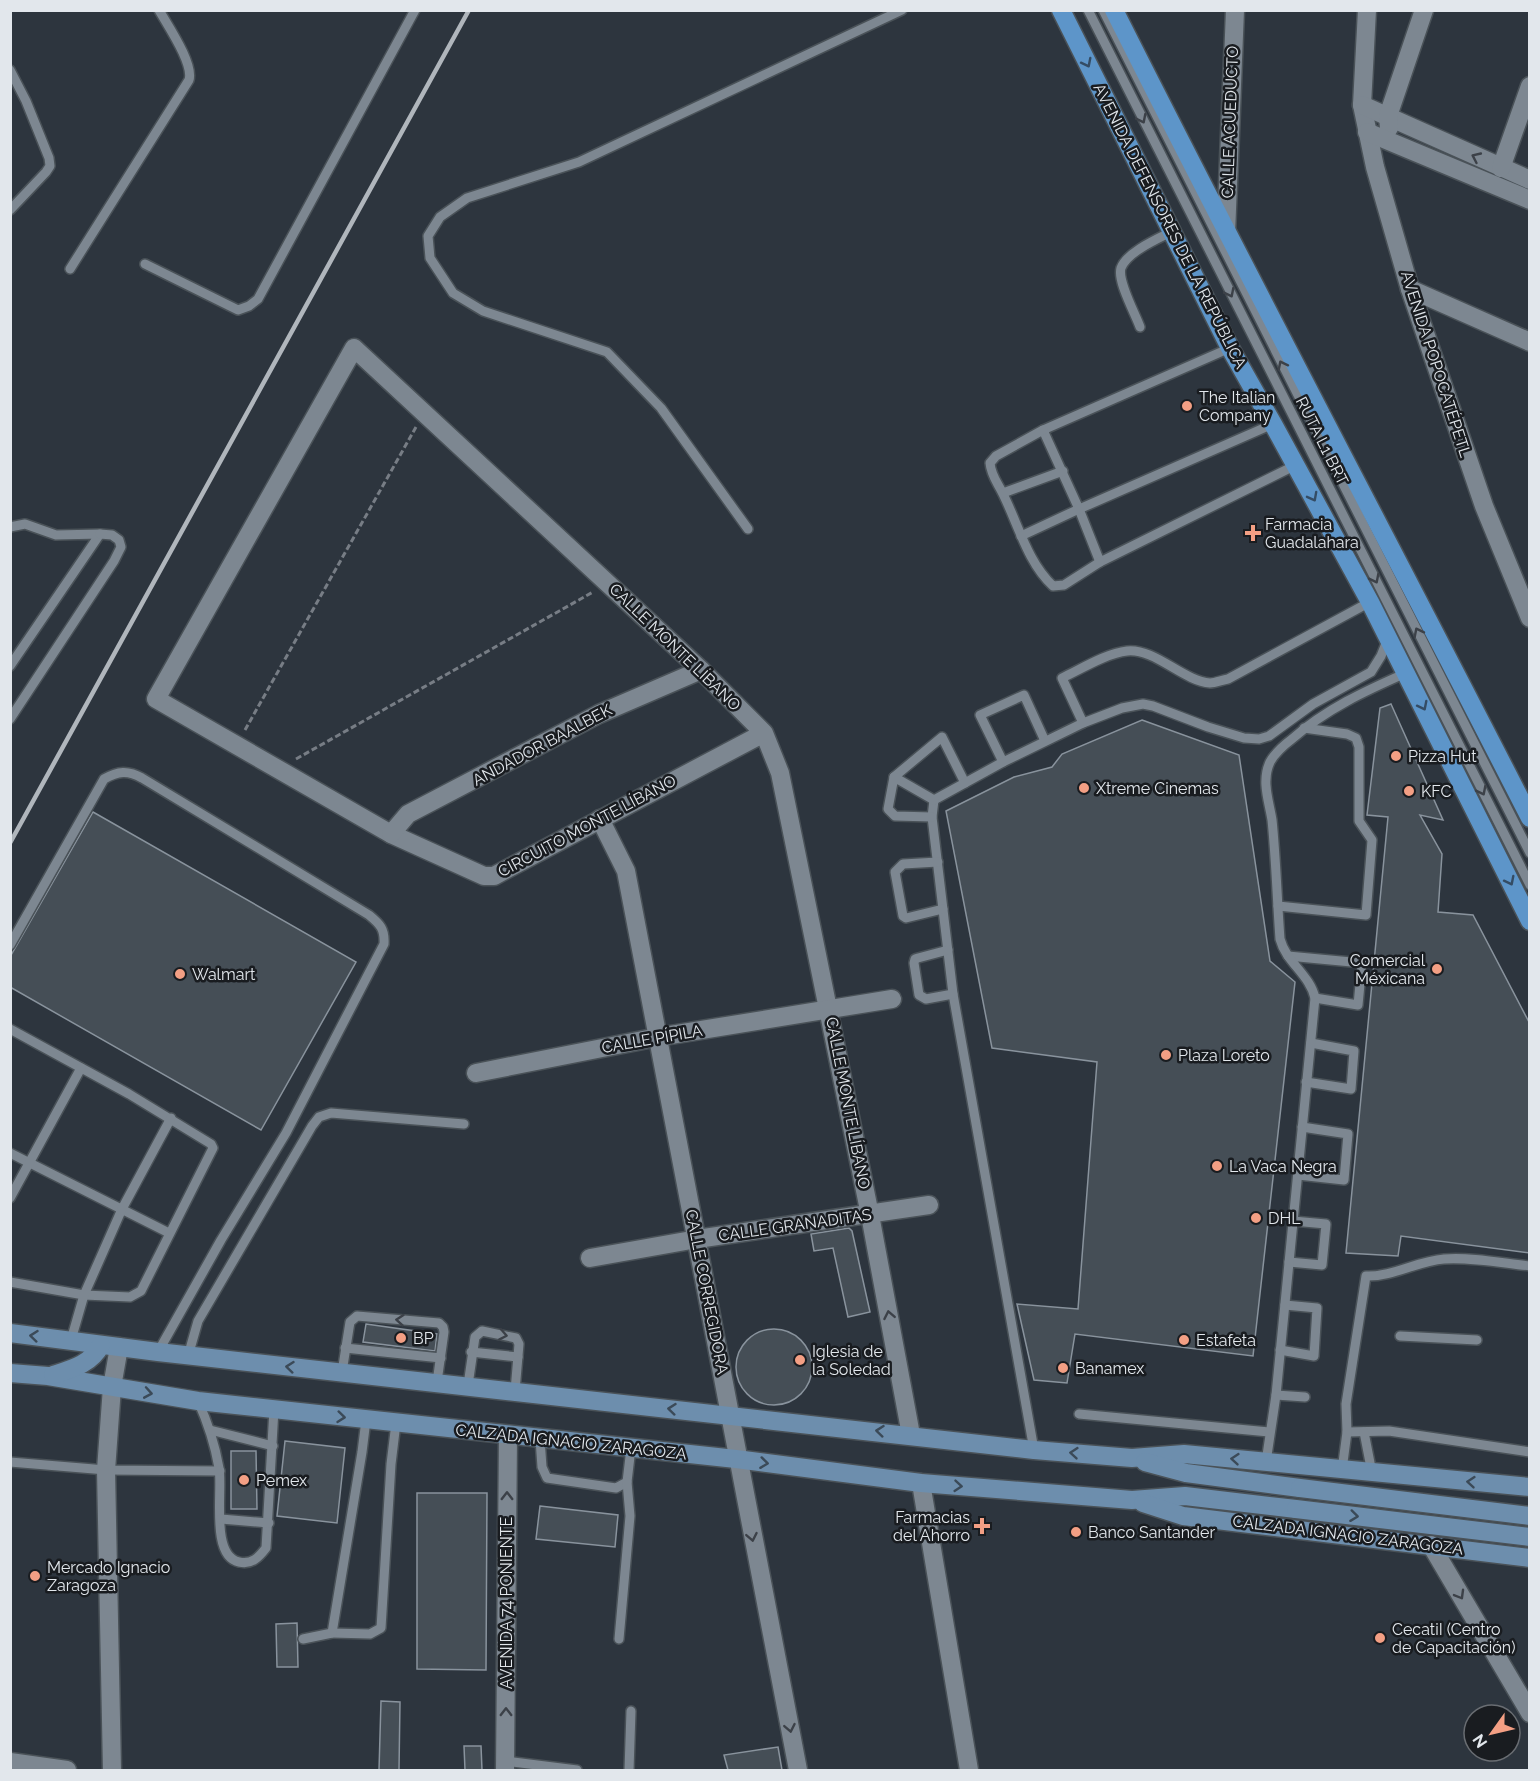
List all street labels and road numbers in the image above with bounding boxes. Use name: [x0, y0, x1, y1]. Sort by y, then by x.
street label: CALLE ACUEDUCTO: [1218, 45, 1242, 199]
street label: AVENIDA DEFENSORES DE LA REPÚBLICA: [1089, 80, 1251, 372]
street label: AVENIDA POPOCATÉPETL: [1397, 268, 1476, 460]
street label: RUTA L1 BRT: [1292, 394, 1353, 489]
street label: CALLE MONTE LÍBANO: [605, 579, 745, 715]
street label: ANDADOR BAALBEK: [469, 700, 616, 790]
street label: CIRCUITO MONTE LÍBANO: [494, 770, 679, 881]
street label: CALLE MONTE LÍBANO: [822, 1015, 875, 1191]
street label: CALLE PÍPILA: [600, 1020, 704, 1057]
street label: CALLE GRANADITAS: [717, 1205, 873, 1245]
street label: CALLE CORREGIDORA: [682, 1208, 732, 1376]
street label: CALZADA IGNACIO ZARAGOZA: [455, 1420, 688, 1464]
street label: CALZADA IGNACIO ZARAGOZA: [1232, 1511, 1465, 1559]
street label: AVENIDA 74 PONIENTE: [497, 1516, 516, 1689]

